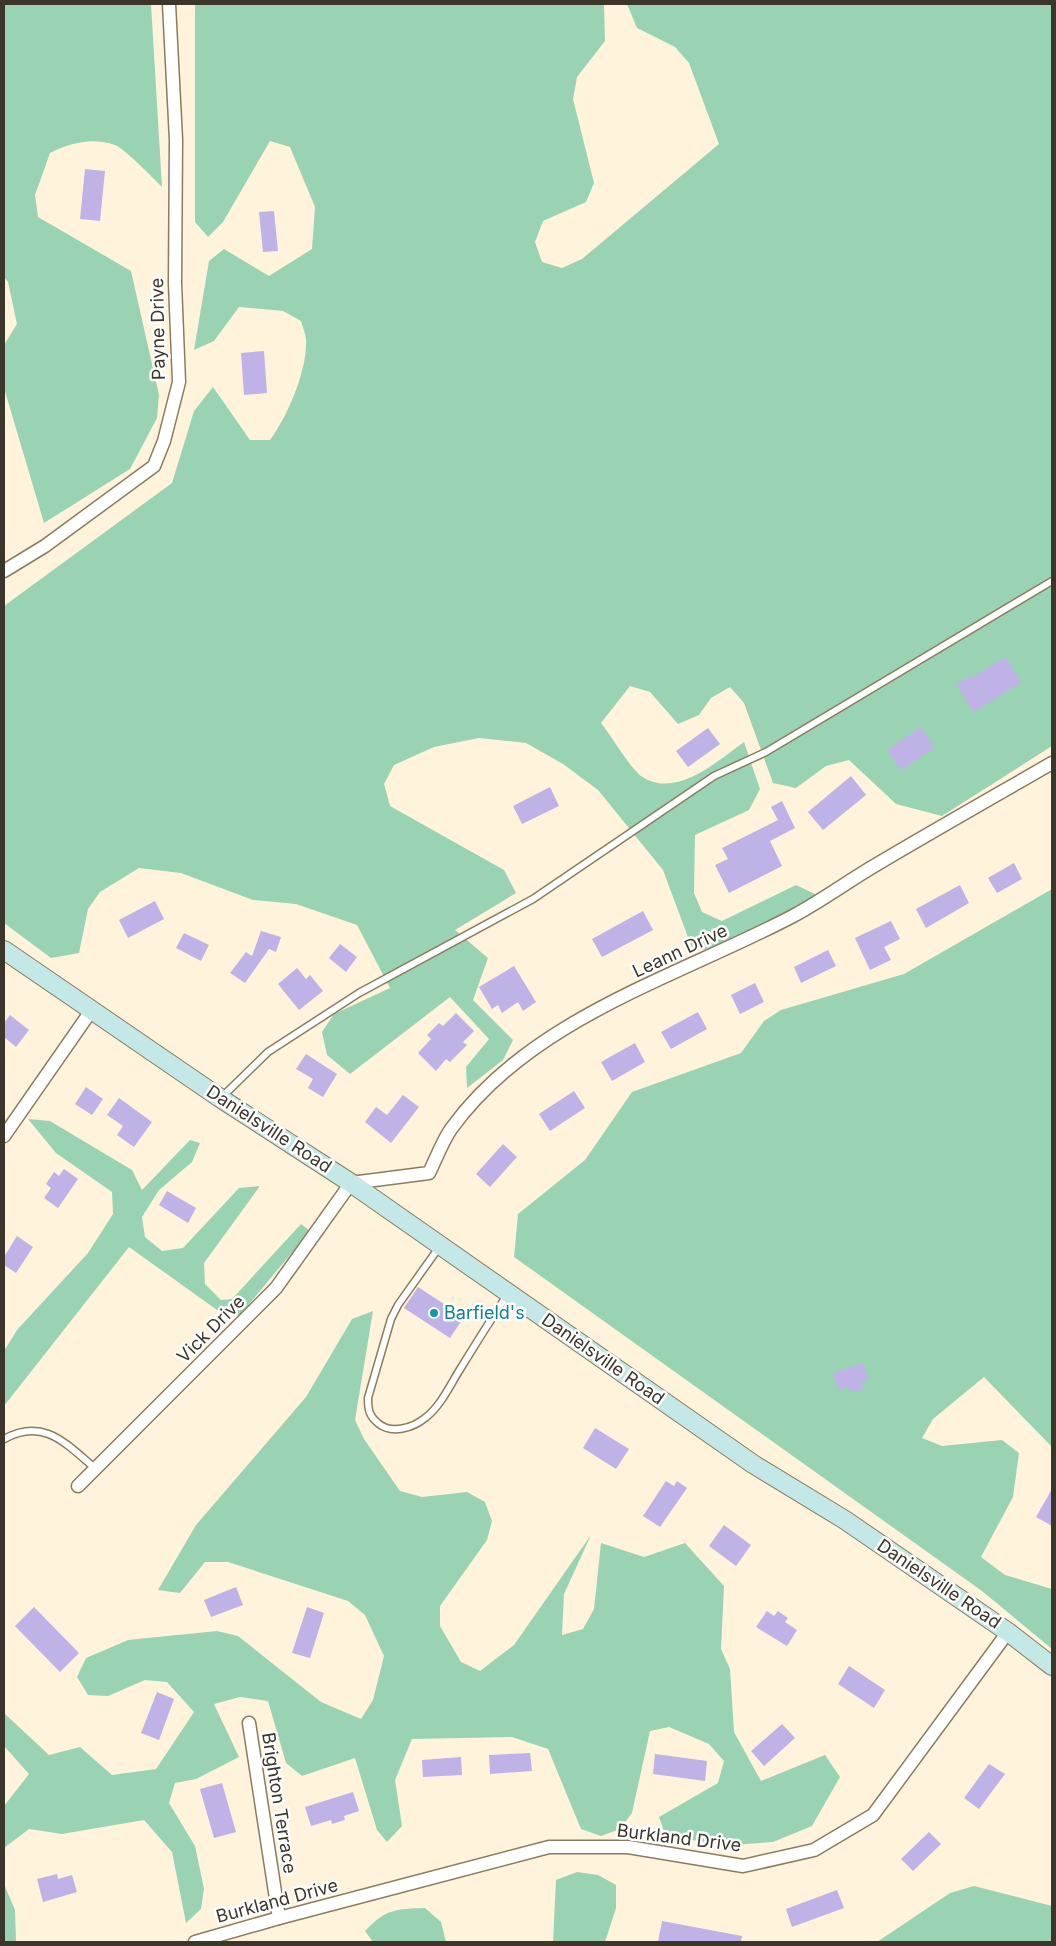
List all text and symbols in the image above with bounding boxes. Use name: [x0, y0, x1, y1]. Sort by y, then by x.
street label: Payne Drive: [146, 278, 169, 380]
street label: Leann Drive: [629, 919, 730, 982]
street label: Danielsville Road: [203, 1080, 336, 1177]
street label: Vick Drive: [173, 1291, 249, 1367]
place label: Barfield's: [444, 1302, 525, 1323]
marker: Barfield's: [428, 1307, 440, 1319]
street label: Danielsville Road: [538, 1309, 669, 1409]
street label: Danielsville Road: [873, 1534, 1005, 1633]
street label: Brighton Terrace: [258, 1731, 301, 1875]
street label: Burkland Drive: [616, 1819, 742, 1856]
street label: Burkland Drive: [214, 1874, 340, 1927]

